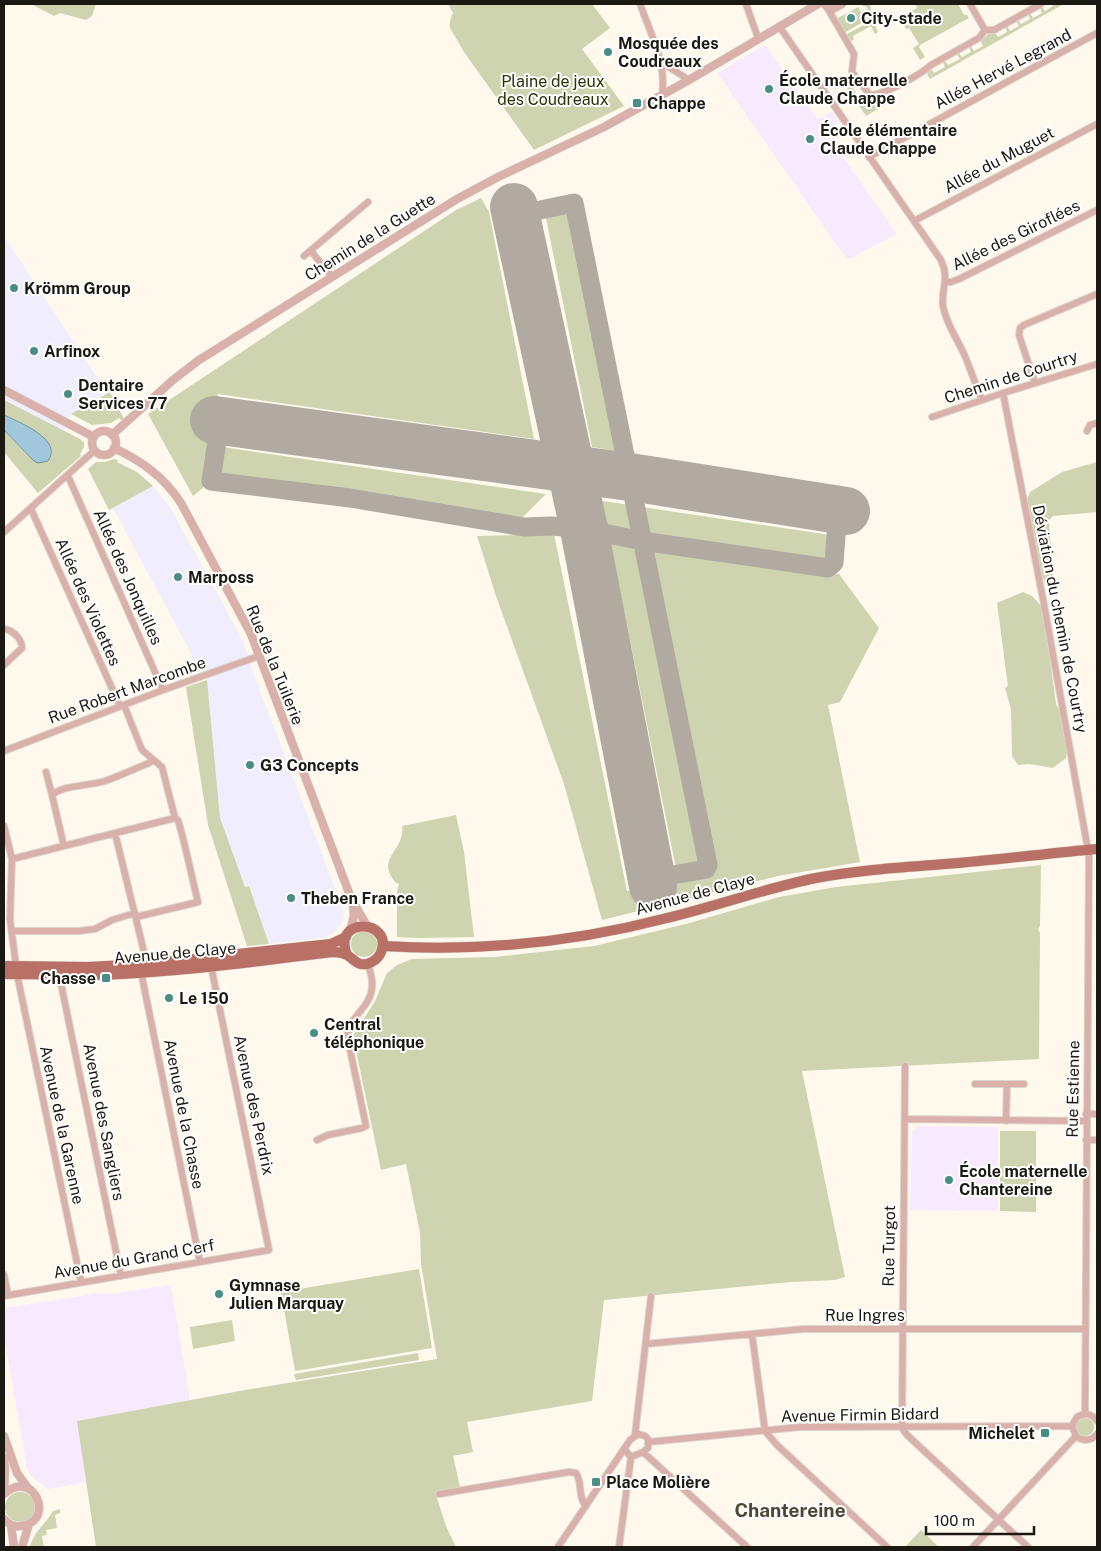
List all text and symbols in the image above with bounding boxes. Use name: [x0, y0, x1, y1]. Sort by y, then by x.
place label: City-stade: [861, 9, 942, 28]
marker: City-stade: [845, 12, 857, 24]
street label: Allée Hervé Legrand: [931, 25, 1075, 113]
place label: Mosquée des Coudreaux: [618, 34, 719, 71]
marker: Mosquée des Coudreaux: [602, 46, 614, 58]
place label: École maternelle Claude Chappe: [779, 70, 908, 108]
park label: Plaine de jeux des Coudreaux: [497, 72, 609, 109]
marker: École maternelle Claude Chappe: [763, 83, 775, 95]
place label: Chappe: [647, 94, 706, 113]
marker: Chappe: [631, 97, 643, 109]
place label: École élémentaire Claude Chappe: [820, 120, 957, 158]
street label: Allée du Muguet: [941, 123, 1057, 197]
marker: École élémentaire Claude Chappe: [804, 133, 816, 145]
street label: Chemin de la Guette: [301, 189, 439, 285]
street label: Allée des Giroflées: [949, 196, 1083, 274]
place label: Krömm Group: [24, 279, 131, 298]
marker: Krömm Group: [8, 282, 20, 294]
place label: Arfinox: [44, 342, 101, 361]
marker: Arfinox: [28, 345, 40, 357]
street label: Chemin de Courtry: [942, 346, 1081, 408]
place label: Dentaire Services 77: [78, 376, 168, 413]
marker: Dentaire Services 77: [62, 388, 74, 400]
street label: Déviation du chemin de Courtry: [1029, 503, 1092, 735]
street label: Allée des Jonquilles: [90, 506, 166, 648]
street label: Allée des Violettes: [51, 535, 125, 669]
place label: Marposs: [188, 568, 254, 587]
marker: Marposs: [172, 571, 184, 583]
street label: Rue de la Tuilerie: [242, 602, 308, 728]
street label: Rue Robert Marcombe: [46, 653, 208, 727]
place label: G3 Concepts: [260, 756, 359, 775]
marker: G3 Concepts: [244, 759, 256, 771]
street label: Avenue de Claye: [633, 869, 757, 919]
place label: Theben France: [301, 889, 414, 908]
marker: Theben France: [285, 892, 297, 904]
street label: Avenue de Claye: [113, 938, 237, 968]
place label: Chasse: [40, 969, 96, 988]
marker: Chasse: [100, 972, 112, 984]
place label: Le 150: [179, 989, 229, 1008]
marker: Le 150: [163, 992, 175, 1004]
place label: Central téléphonique: [324, 1015, 424, 1052]
marker: Central téléphonique: [308, 1027, 320, 1039]
street label: Avenue des Perdrix: [230, 1033, 278, 1177]
street label: Avenue de la Chasse: [160, 1037, 208, 1191]
street label: Rue Estienne: [1063, 1040, 1083, 1138]
street label: Avenue des Sangliers: [79, 1042, 129, 1202]
street label: Avenue de la Garenne: [36, 1044, 88, 1206]
place label: École maternelle Chantereine: [959, 1161, 1088, 1199]
marker: École maternelle Chantereine: [943, 1174, 955, 1186]
street label: Rue Turgot: [879, 1205, 899, 1287]
street label: Avenue du Grand Cerf: [52, 1235, 216, 1283]
place label: Gymnase Julien Marquay: [229, 1276, 344, 1313]
marker: Gymnase Julien Marquay: [213, 1288, 225, 1300]
street label: Rue Ingres: [825, 1306, 905, 1325]
street label: Avenue Firmin Bidard: [781, 1404, 939, 1426]
place label: Michelet: [968, 1424, 1035, 1443]
marker: Michelet: [1039, 1427, 1051, 1439]
place label: Place Molière: [606, 1473, 710, 1492]
marker: Place Molière: [590, 1476, 602, 1488]
district label: Chantereine: [734, 1499, 846, 1521]
scale bar: [926, 1504, 1034, 1536]
text: 100 m: [934, 1512, 975, 1529]

